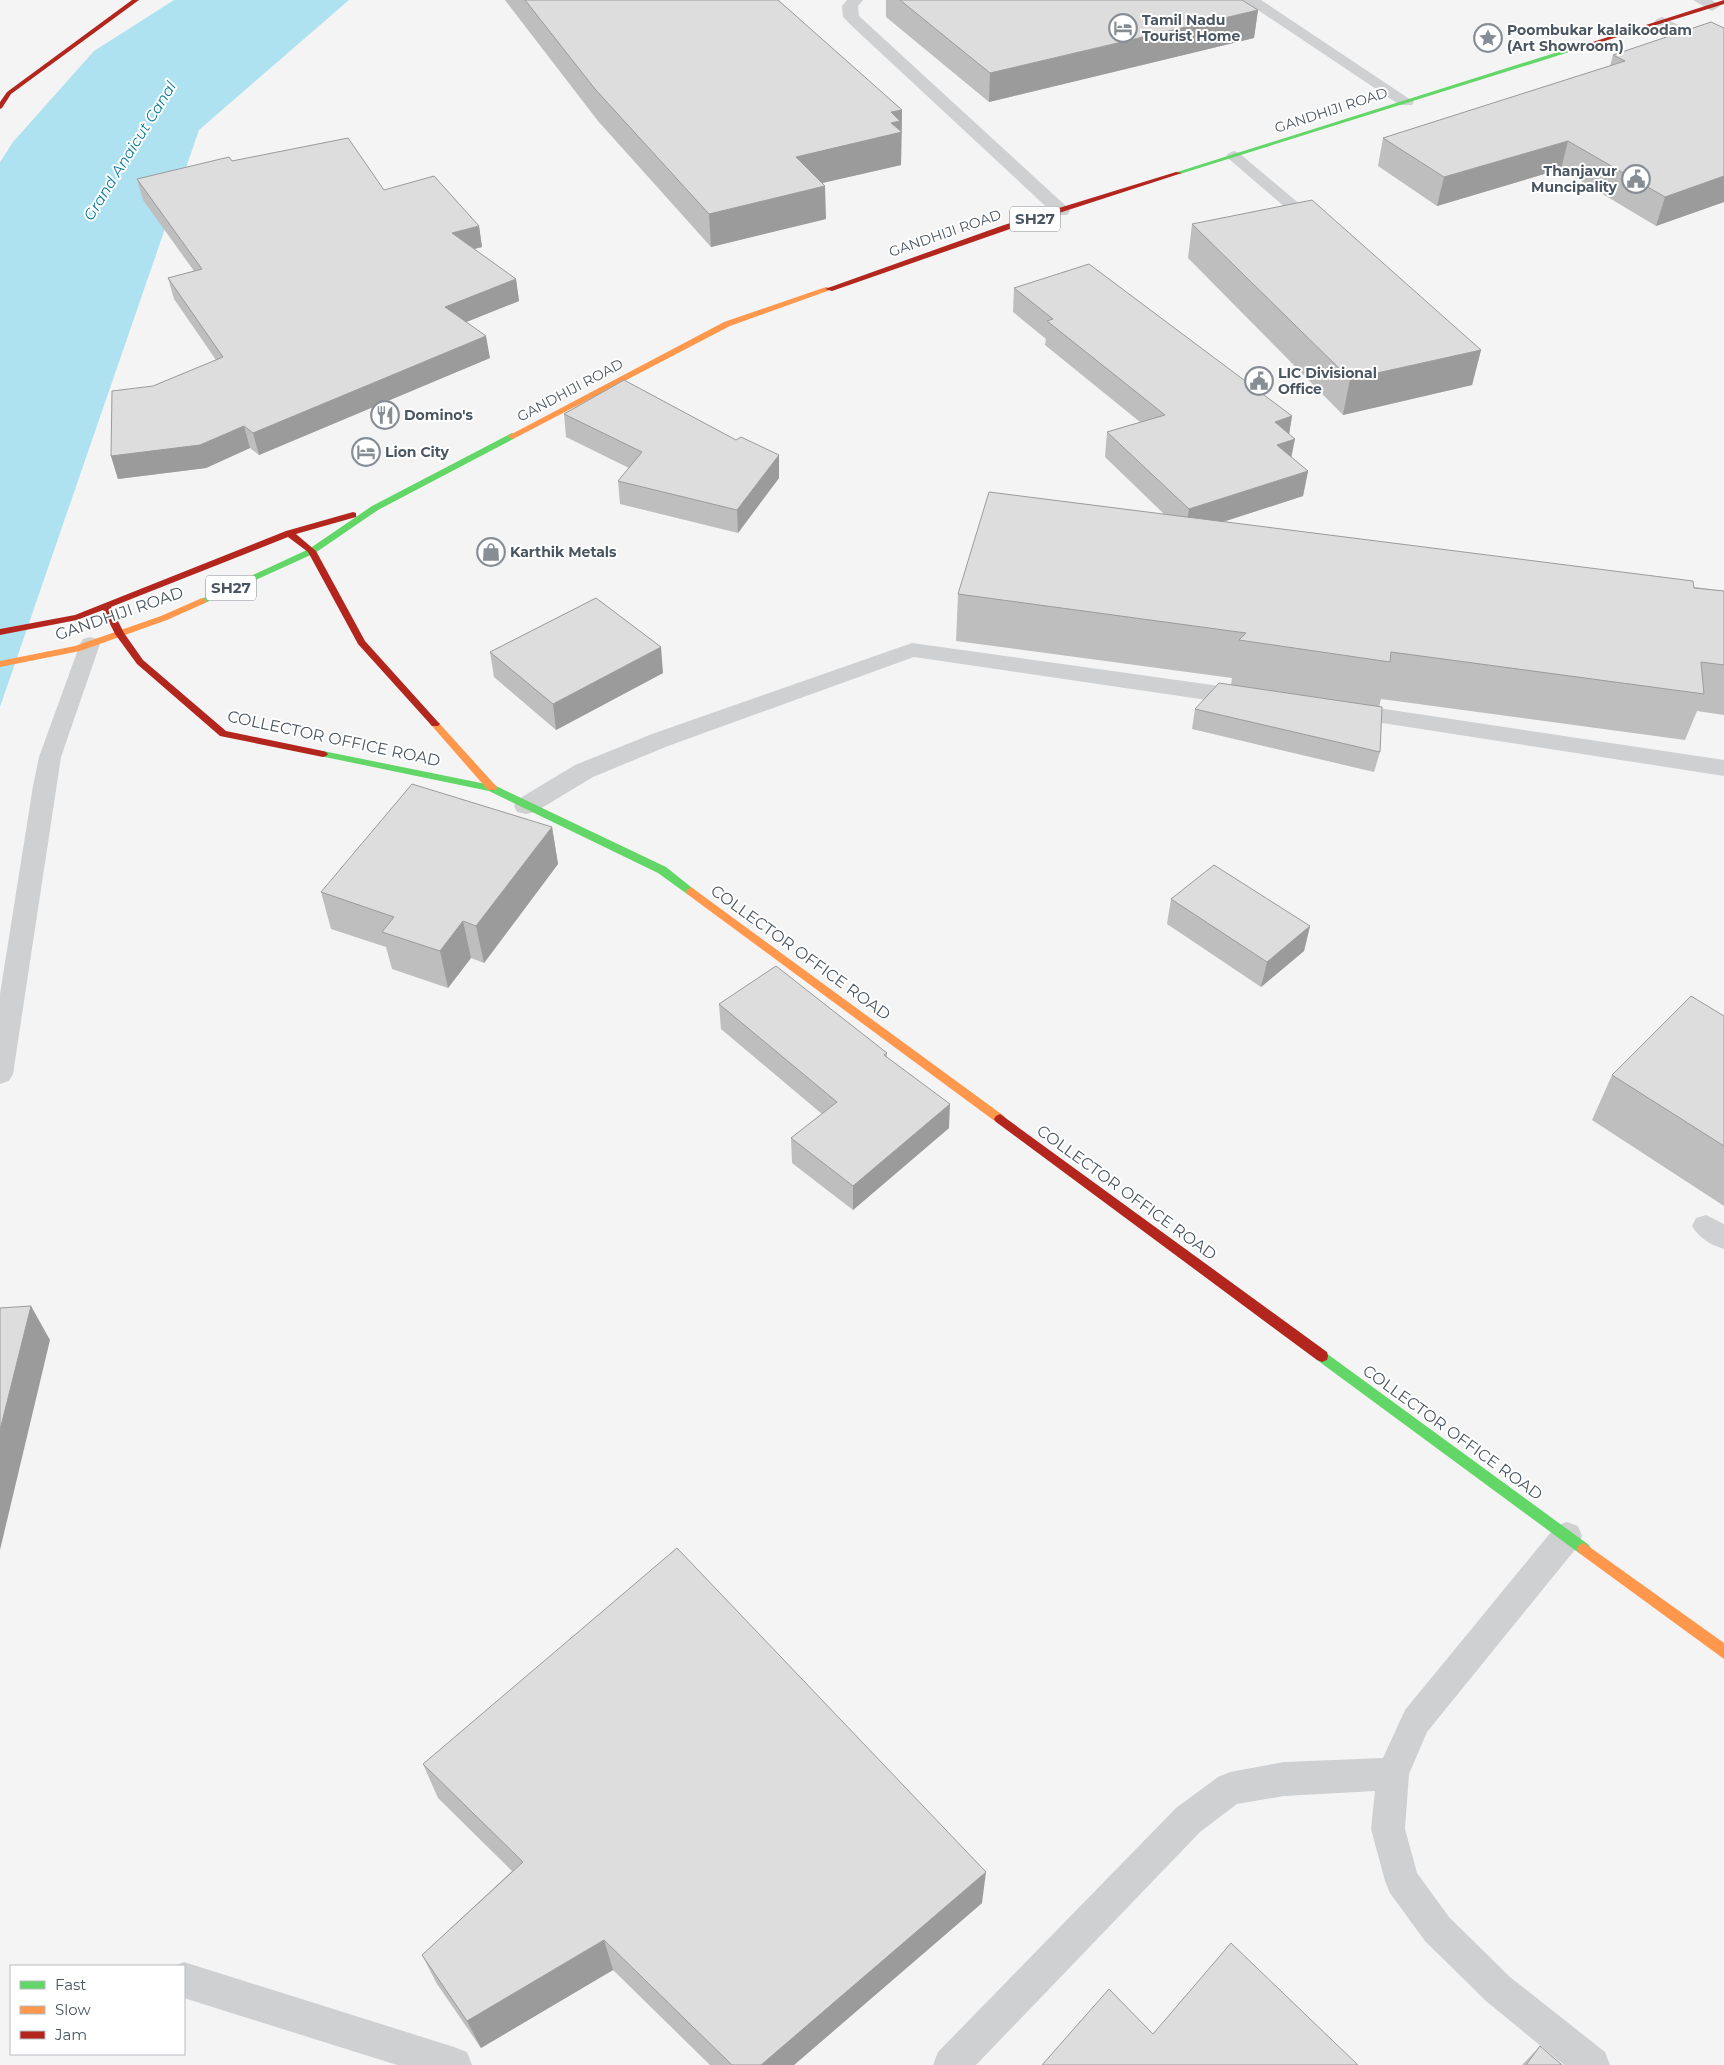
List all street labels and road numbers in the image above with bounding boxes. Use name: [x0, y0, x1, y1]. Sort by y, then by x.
street label: GANDHIJI ROAD: [1272, 83, 1390, 137]
street label: GANDHIJI ROAD: [886, 205, 1004, 261]
road number: SH27: [1010, 206, 1060, 232]
street label: GANDHIJI ROAD: [514, 354, 626, 426]
road number: SH27: [206, 576, 256, 600]
street label: GANDHIJI ROAD: [52, 583, 186, 644]
street label: COLLECTOR OFFICE ROAD: [226, 707, 442, 770]
street label: COLLECTOR OFFICE ROAD: [707, 881, 894, 1024]
street label: COLLECTOR OFFICE ROAD: [1033, 1121, 1220, 1264]
street label: COLLECTOR OFFICE ROAD: [1359, 1361, 1546, 1504]

